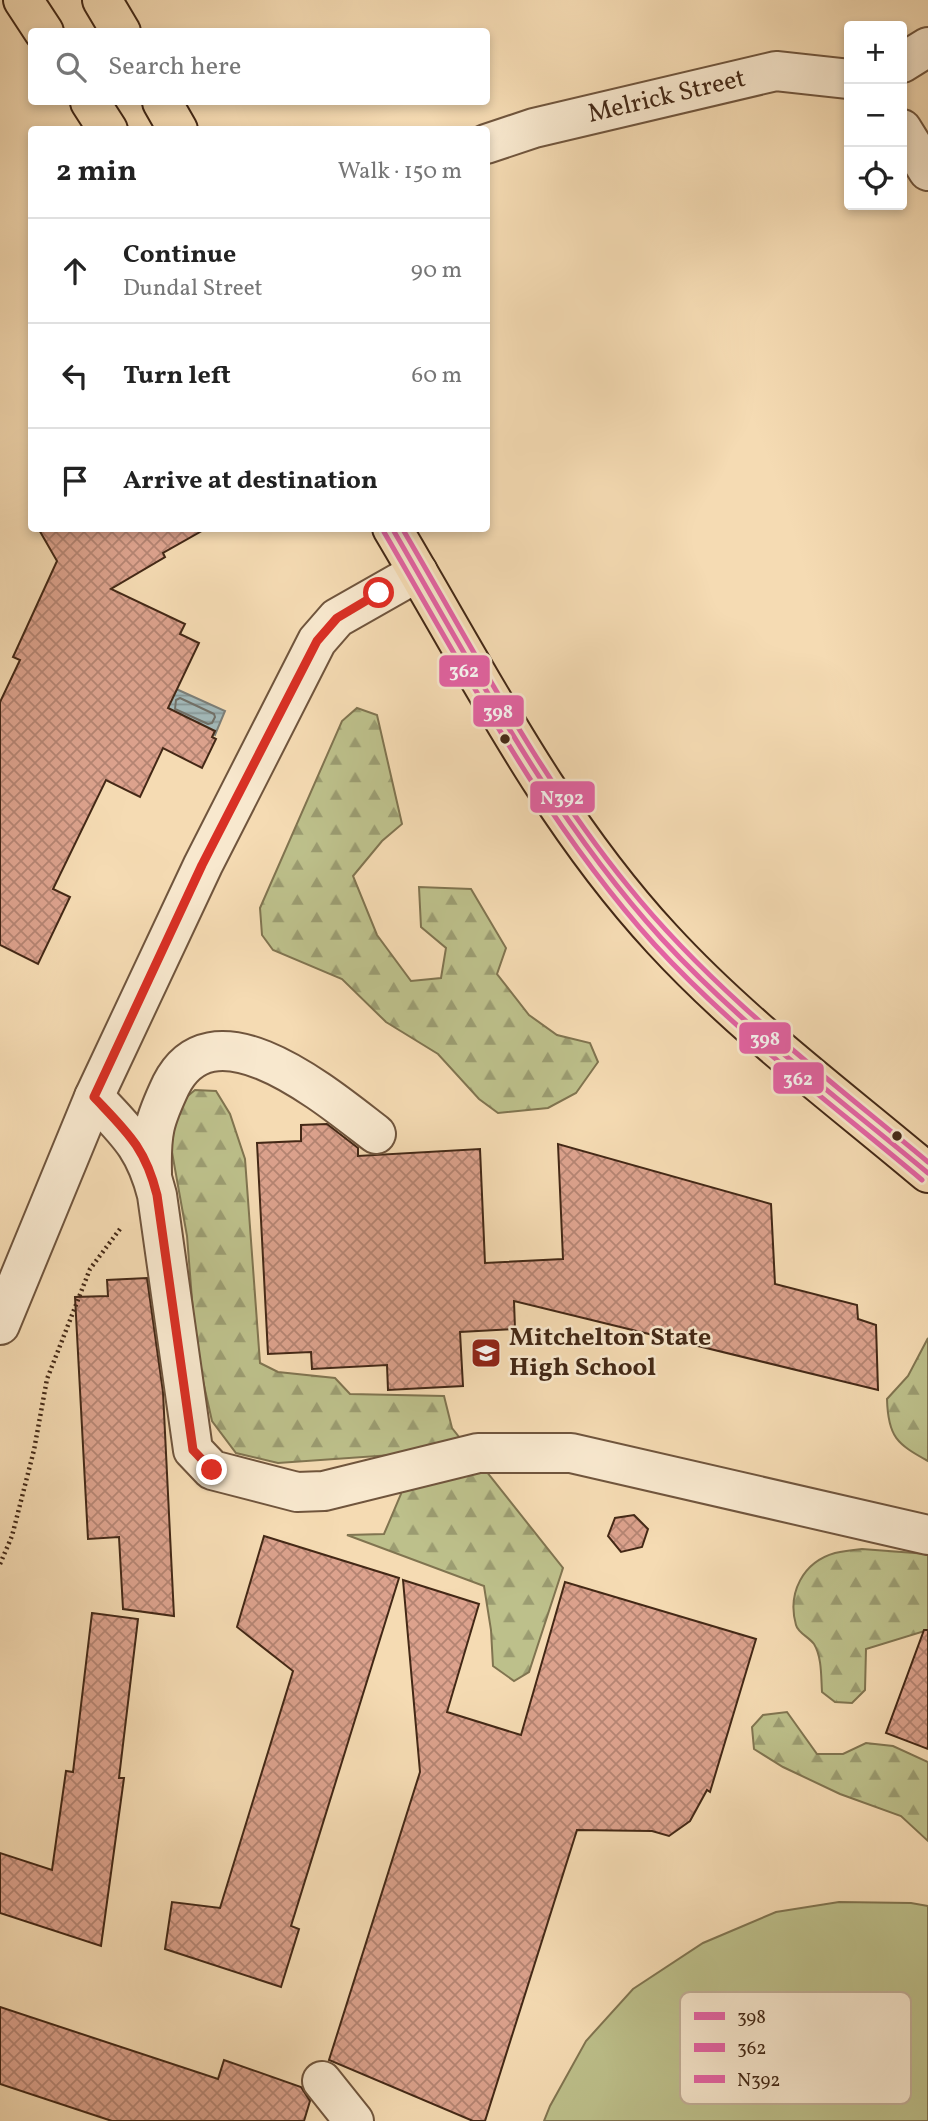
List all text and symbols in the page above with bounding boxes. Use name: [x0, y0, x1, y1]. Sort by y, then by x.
map controls: [844, 21, 907, 210]
button: +: [844, 21, 907, 84]
search box: [28, 28, 490, 105]
icon: search: [52, 48, 90, 86]
text: Search here: [108, 49, 241, 85]
street label: Melrick Street: [584, 61, 749, 133]
button: −: [844, 84, 907, 147]
button: locate: [844, 147, 907, 210]
text: 2 min: [56, 151, 137, 193]
text: Walk · 150 m: [338, 156, 462, 188]
text: Continue: [123, 237, 236, 273]
icon: ahead: [56, 252, 94, 290]
text: 90 m: [411, 255, 462, 287]
text: Dundal Street: [123, 273, 263, 305]
icon: left: [56, 357, 94, 395]
text: Turn left: [123, 358, 231, 394]
text: 60 m: [412, 360, 462, 392]
icon: arrive: [56, 462, 94, 500]
text: Arrive at destination: [123, 463, 378, 499]
route start: [363, 577, 394, 608]
line badge: 362: [438, 654, 491, 688]
text: 362: [449, 659, 479, 685]
line badge: 398: [472, 694, 525, 728]
text: 398: [483, 700, 513, 726]
unlabelled marker: [498, 732, 512, 746]
line badge: N392: [529, 780, 596, 814]
text: N392: [540, 786, 584, 812]
line badge: 398: [738, 1021, 792, 1055]
text: 398: [750, 1027, 780, 1053]
line badge: 362: [772, 1061, 825, 1095]
text: 362: [783, 1067, 813, 1093]
unlabelled marker: [890, 1129, 904, 1143]
place label: Mitchelton State High School: [509, 1320, 711, 1386]
school or university icon: Mitchelton State High School: [469, 1336, 503, 1370]
route end: [196, 1454, 227, 1485]
legend: [680, 1992, 911, 2104]
text: 398: [737, 2005, 766, 2031]
text: 362: [737, 2036, 767, 2062]
text: N392: [737, 2068, 781, 2094]

